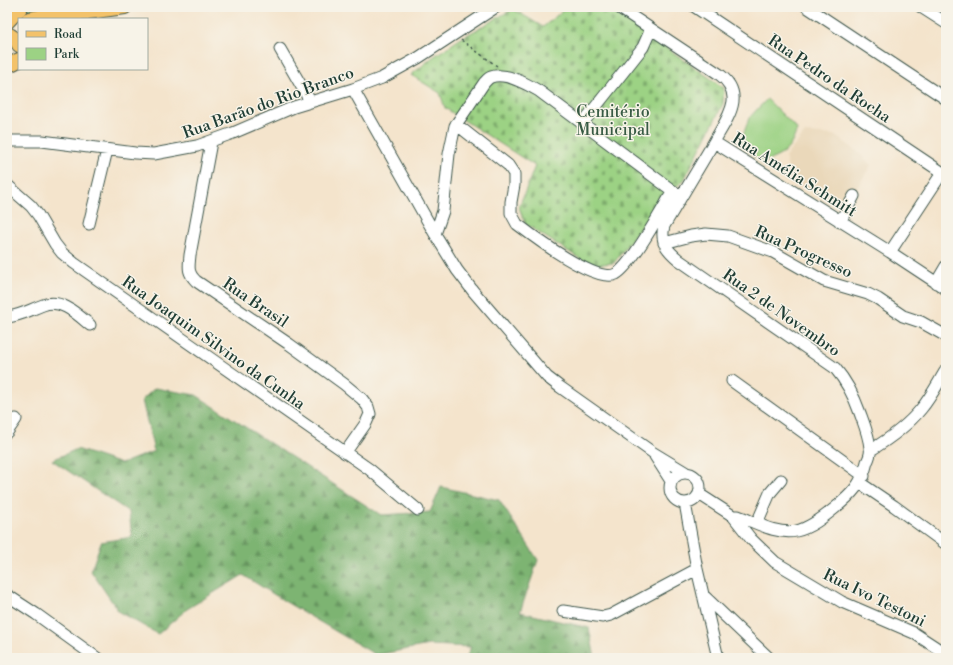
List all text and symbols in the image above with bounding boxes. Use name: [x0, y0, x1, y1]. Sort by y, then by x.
legend: [18, 18, 148, 70]
text: Road: [54, 27, 82, 42]
street label: Rua Pedro da Rocha: [764, 30, 895, 128]
text: Park: [54, 47, 80, 62]
street label: Rua Barão do Rio Branco: [180, 63, 357, 143]
park label: Cemitério Municipal: [576, 102, 650, 140]
street label: Rua Amélia Schmitt: [728, 128, 861, 221]
street label: Rua Progresso: [752, 221, 856, 282]
street label: Rua 2 de Novembro: [719, 265, 844, 361]
street label: Rua Joaquim Silvino da Cunha: [118, 272, 310, 414]
street label: Rua Brasil: [219, 274, 292, 332]
street label: Rua Ivo Testoni: [820, 564, 929, 631]

